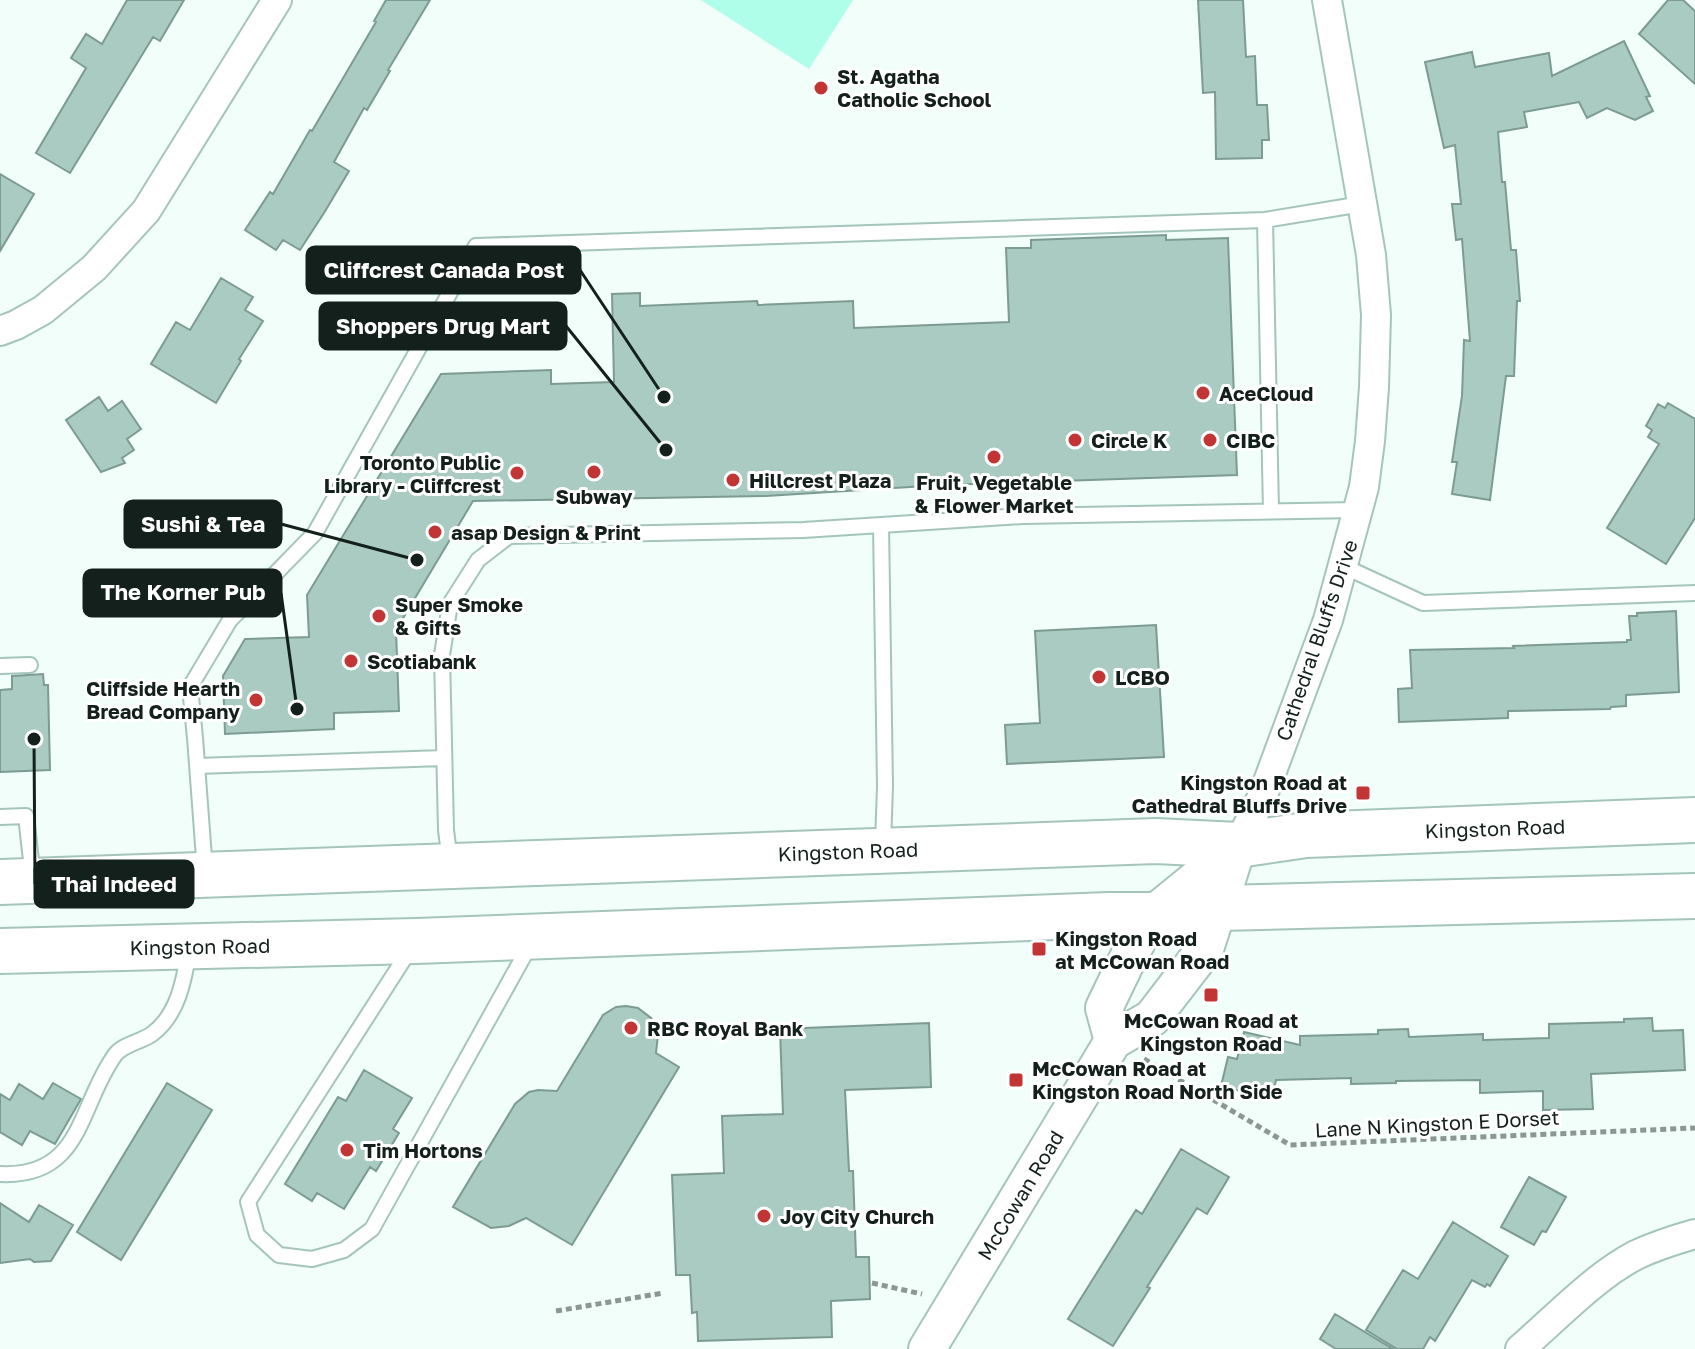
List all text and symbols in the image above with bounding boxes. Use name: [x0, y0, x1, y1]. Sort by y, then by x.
place label: St. Agatha Catholic School: [837, 64, 992, 111]
marker: St. Agatha Catholic School: [812, 79, 830, 97]
callout: Cliffcrest Canada Post: [307, 247, 580, 293]
text: Cliffcrest Canada Post: [324, 256, 565, 283]
callout: Shoppers Drug Mart: [320, 303, 566, 349]
text: Shoppers Drug Mart: [336, 312, 550, 339]
place label: AceCloud: [1219, 381, 1313, 405]
marker: AceCloud: [1194, 384, 1212, 402]
place label: Circle K: [1091, 428, 1168, 452]
place label: CIBC: [1226, 428, 1275, 452]
marker: Circle K: [1066, 431, 1084, 449]
marker: CIBC: [1201, 431, 1219, 449]
marker: Fruit, Vegetable & Flower Market: [985, 448, 1003, 466]
place label: Toronto Public Library - Cliffcrest: [324, 450, 501, 497]
marker: Subway: [585, 463, 603, 481]
marker: Toronto Public Library - Cliffcrest: [508, 464, 526, 482]
place label: Hillcrest Plaza: [749, 468, 891, 492]
place label: Fruit, Vegetable & Flower Market: [915, 470, 1073, 517]
marker: Hillcrest Plaza: [724, 471, 742, 489]
place label: Subway: [556, 484, 632, 508]
callout: Sushi & Tea: [125, 501, 281, 547]
text: Sushi & Tea: [141, 510, 265, 537]
place label: asap Design & Print: [451, 520, 641, 544]
marker: asap Design & Print: [426, 523, 444, 541]
street label: Cathedral Bluffs Drive: [1270, 536, 1362, 744]
callout: The Korner Pub: [84, 570, 281, 616]
text: The Korner Pub: [100, 578, 266, 605]
place label: Super Smoke & Gifts: [395, 592, 523, 639]
marker: Super Smoke & Gifts: [370, 607, 388, 625]
place label: Scotiabank: [367, 649, 477, 673]
marker: Scotiabank: [342, 652, 360, 670]
place label: LCBO: [1115, 665, 1170, 689]
marker: LCBO: [1090, 668, 1108, 686]
place label: Cliffside Hearth Bread Company: [86, 676, 240, 723]
marker: Cliffside Hearth Bread Company: [247, 691, 265, 709]
place label: Kingston Road at Cathedral Bluffs Drive: [1131, 770, 1347, 817]
marker: Kingston Road at Cathedral Bluffs Drive: [1354, 784, 1372, 802]
street label: Kingston Road: [1424, 814, 1566, 842]
street label: Kingston Road: [777, 837, 919, 865]
callout: Thai Indeed: [35, 861, 193, 907]
text: Thai Indeed: [51, 870, 177, 897]
place label: Kingston Road at McCowan Road: [1055, 926, 1229, 973]
street label: Kingston Road: [129, 933, 271, 959]
marker: Kingston Road at McCowan Road: [1030, 940, 1048, 958]
marker: McCowan Road at Kingston Road: [1202, 986, 1220, 1004]
place label: McCowan Road at Kingston Road: [1124, 1008, 1298, 1055]
place label: RBC Royal Bank: [647, 1016, 804, 1040]
marker: RBC Royal Bank: [622, 1019, 640, 1037]
place label: McCowan Road at Kingston Road North Side: [1032, 1056, 1283, 1103]
marker: McCowan Road at Kingston Road North Side: [1007, 1071, 1025, 1089]
street label: Lane N Kingston E Dorset: [1314, 1105, 1560, 1141]
street label: McCowan Road: [972, 1126, 1068, 1264]
place label: Tim Hortons: [363, 1138, 483, 1162]
marker: Tim Hortons: [338, 1141, 356, 1159]
place label: Joy City Church: [780, 1204, 934, 1228]
marker: Joy City Church: [755, 1207, 773, 1225]

